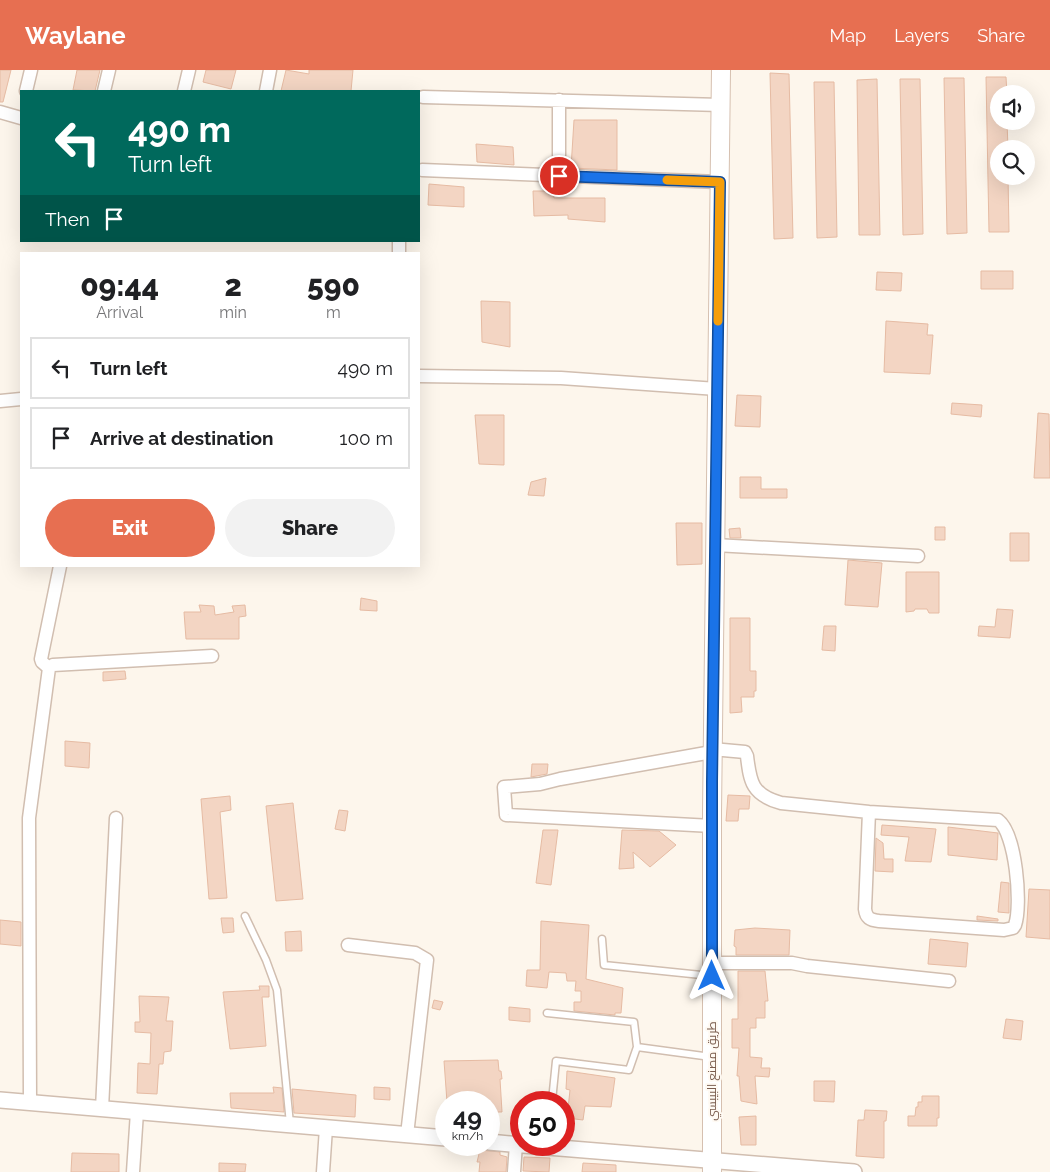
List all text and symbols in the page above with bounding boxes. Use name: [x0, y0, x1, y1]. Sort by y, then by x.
text: Waylane: [25, 21, 126, 50]
text: Map: [830, 25, 866, 46]
text: Layers: [894, 25, 949, 46]
text: Share: [977, 25, 1025, 46]
map controls: [990, 85, 1035, 185]
button: sound: [990, 85, 1035, 130]
text: 490 m: [128, 109, 231, 150]
icon: left: [45, 110, 110, 175]
button: search: [990, 140, 1035, 185]
text: Turn left: [128, 151, 212, 177]
pin: [538, 155, 580, 197]
icon: arrive: [545, 162, 573, 190]
icon: arrive: [100, 205, 128, 233]
text: Then: [45, 208, 90, 230]
text: 09:44: [80, 268, 159, 303]
text: 2: [224, 268, 242, 303]
text: 590: [307, 268, 360, 303]
text: Arrival: [96, 303, 143, 322]
text: min: [219, 303, 247, 322]
text: m: [326, 303, 341, 322]
icon: left: [47, 354, 75, 382]
text: Turn left: [90, 357, 167, 379]
text: 490 m: [338, 357, 393, 379]
icon: arrive: [47, 424, 75, 452]
text: Arrive at destination: [90, 427, 274, 449]
text: 100 m: [339, 427, 393, 449]
button: Exit: [45, 499, 215, 557]
button: Share: [225, 499, 395, 557]
position arrow: [685, 949, 737, 1001]
street label: طريق مصنع البيبسي: [705, 1021, 722, 1121]
speed limit sign: 50: [510, 1091, 575, 1156]
text: 49: [453, 1102, 482, 1132]
text: km/h: [452, 1129, 483, 1143]

